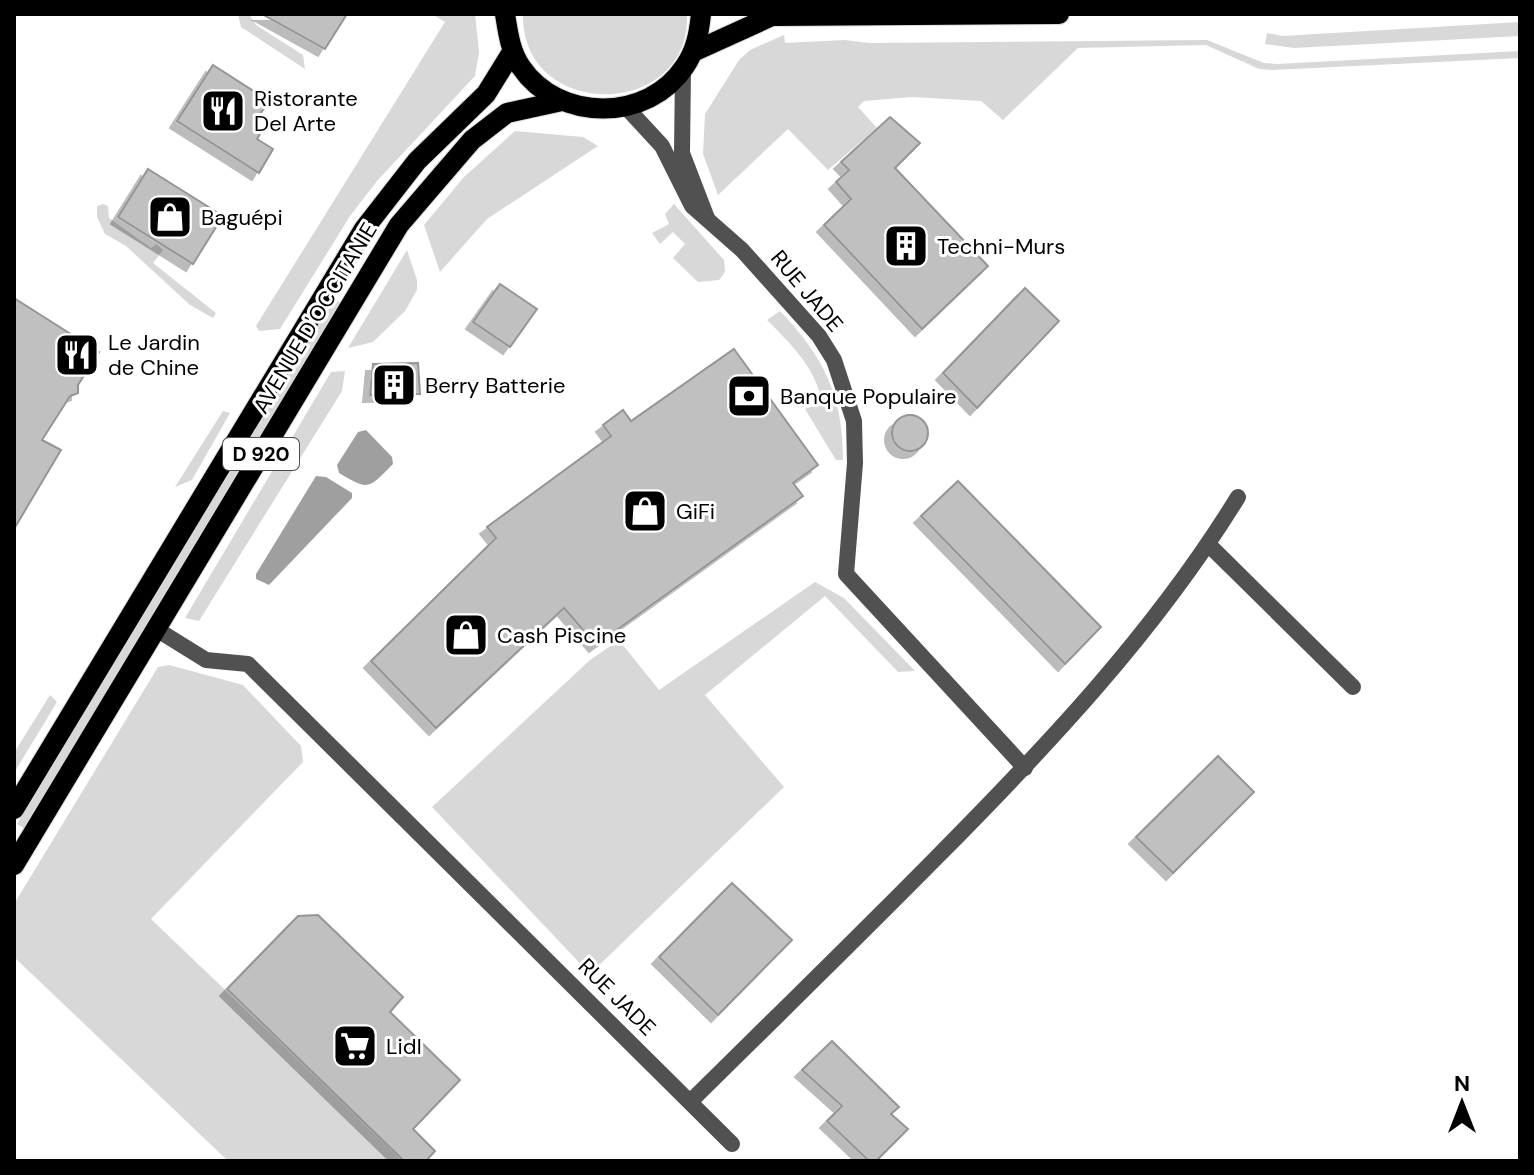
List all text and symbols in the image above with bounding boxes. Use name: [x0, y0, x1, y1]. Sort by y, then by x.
place label: Ristorante Del Arte: [254, 84, 358, 138]
restaurant icon: Ristorante Del Arte: [199, 87, 247, 135]
shop icon: Baguépi: [146, 193, 194, 241]
place label: Baguépi: [201, 203, 283, 232]
street label: AVENUE D'OCCITANIE: [246, 217, 384, 419]
building icon: Techni-Murs: [882, 222, 930, 270]
place label: Techni-Murs: [937, 232, 1065, 261]
street label: RUE JADE: [764, 244, 850, 338]
place label: Le Jardin de Chine: [108, 328, 200, 382]
restaurant icon: Le Jardin de Chine: [53, 331, 101, 379]
building icon: Berry Batterie: [370, 361, 418, 409]
place label: Berry Batterie: [425, 371, 565, 400]
bank icon: Banque Populaire: [725, 372, 773, 420]
place label: Banque Populaire: [780, 382, 957, 411]
road number: D 920: [223, 438, 299, 470]
shop icon: GiFi: [621, 487, 669, 535]
place label: GiFi: [676, 497, 715, 526]
shop icon: Cash Piscine: [442, 611, 490, 659]
place label: Cash Piscine: [497, 621, 626, 650]
street label: RUE JADE: [572, 952, 662, 1042]
supermarket icon: Lidl: [331, 1022, 379, 1070]
place label: Lidl: [386, 1032, 422, 1061]
north arrow: [1422, 1063, 1502, 1143]
text: N: [1454, 1069, 1470, 1098]

